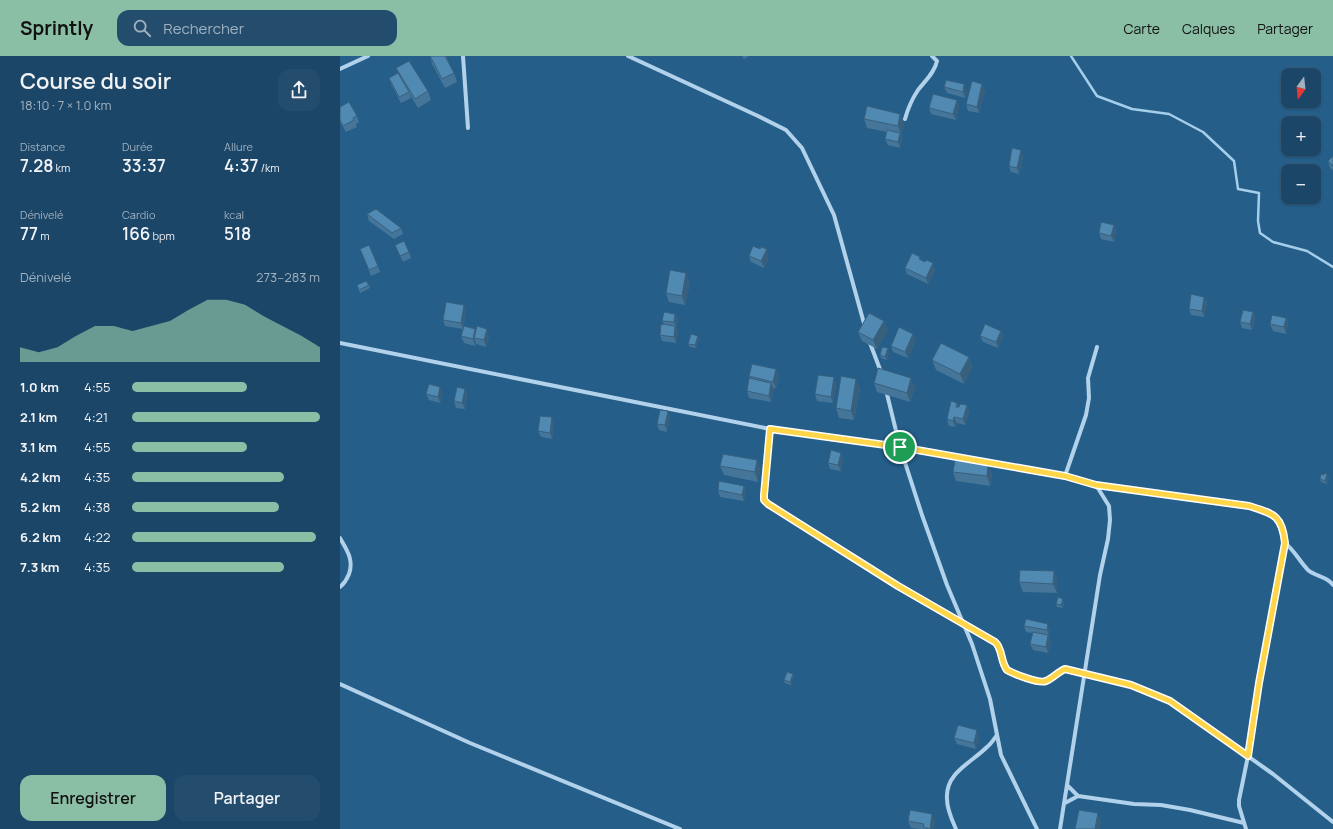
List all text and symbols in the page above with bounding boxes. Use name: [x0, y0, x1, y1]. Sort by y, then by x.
search box: [117, 10, 397, 46]
text: Sprintly: [20, 15, 93, 41]
icon: search: [131, 17, 153, 39]
text: Rechercher: [163, 18, 244, 39]
text: Carte: [1124, 19, 1160, 38]
text: Calques: [1182, 19, 1235, 38]
text: Partager: [1257, 19, 1313, 38]
text: Course du soir: [20, 66, 171, 96]
north arrow: [1281, 68, 1321, 108]
map controls: [1281, 68, 1321, 204]
button: share: [278, 69, 320, 111]
text: 18:10 · 7 × 1.0 km: [20, 96, 112, 114]
button: +: [1281, 116, 1321, 156]
text: Distance: [20, 139, 65, 154]
text: Durée: [122, 139, 153, 154]
text: Allure: [224, 139, 253, 154]
text: 7.28: [20, 154, 53, 177]
text: 33:37: [122, 154, 166, 177]
text: 4:37: [224, 154, 258, 177]
text: km: [53, 160, 70, 175]
text: /km: [258, 160, 280, 175]
button: −: [1281, 164, 1321, 204]
text: Dénivelé: [20, 207, 64, 222]
text: Cardio: [122, 207, 155, 222]
text: kcal: [224, 207, 244, 222]
text: 77: [20, 222, 38, 245]
text: 166: [122, 222, 150, 245]
text: 518: [224, 222, 251, 245]
text: m: [38, 228, 50, 243]
text: bpm: [150, 228, 175, 243]
text: Dénivelé: [20, 268, 71, 286]
text: 273–283 m: [256, 268, 320, 286]
text: 1.0 km: [20, 378, 59, 396]
text: 4:55: [84, 378, 111, 396]
text: 2.1 km: [20, 408, 57, 426]
text: 4:21: [84, 408, 108, 426]
pin: [883, 430, 917, 464]
icon: arrive: [889, 436, 911, 458]
text: 3.1 km: [20, 438, 57, 456]
text: 4:55: [84, 438, 111, 456]
text: 4.2 km: [20, 468, 61, 486]
text: 4:35: [84, 468, 110, 486]
text: 5.2 km: [20, 498, 61, 516]
text: 4:38: [84, 498, 110, 516]
text: 6.2 km: [20, 528, 61, 546]
text: 4:22: [84, 528, 110, 546]
text: 7.3 km: [20, 558, 60, 576]
text: 4:35: [84, 558, 110, 576]
button: Enregistrer: [20, 775, 166, 821]
button: Partager: [174, 775, 320, 821]

